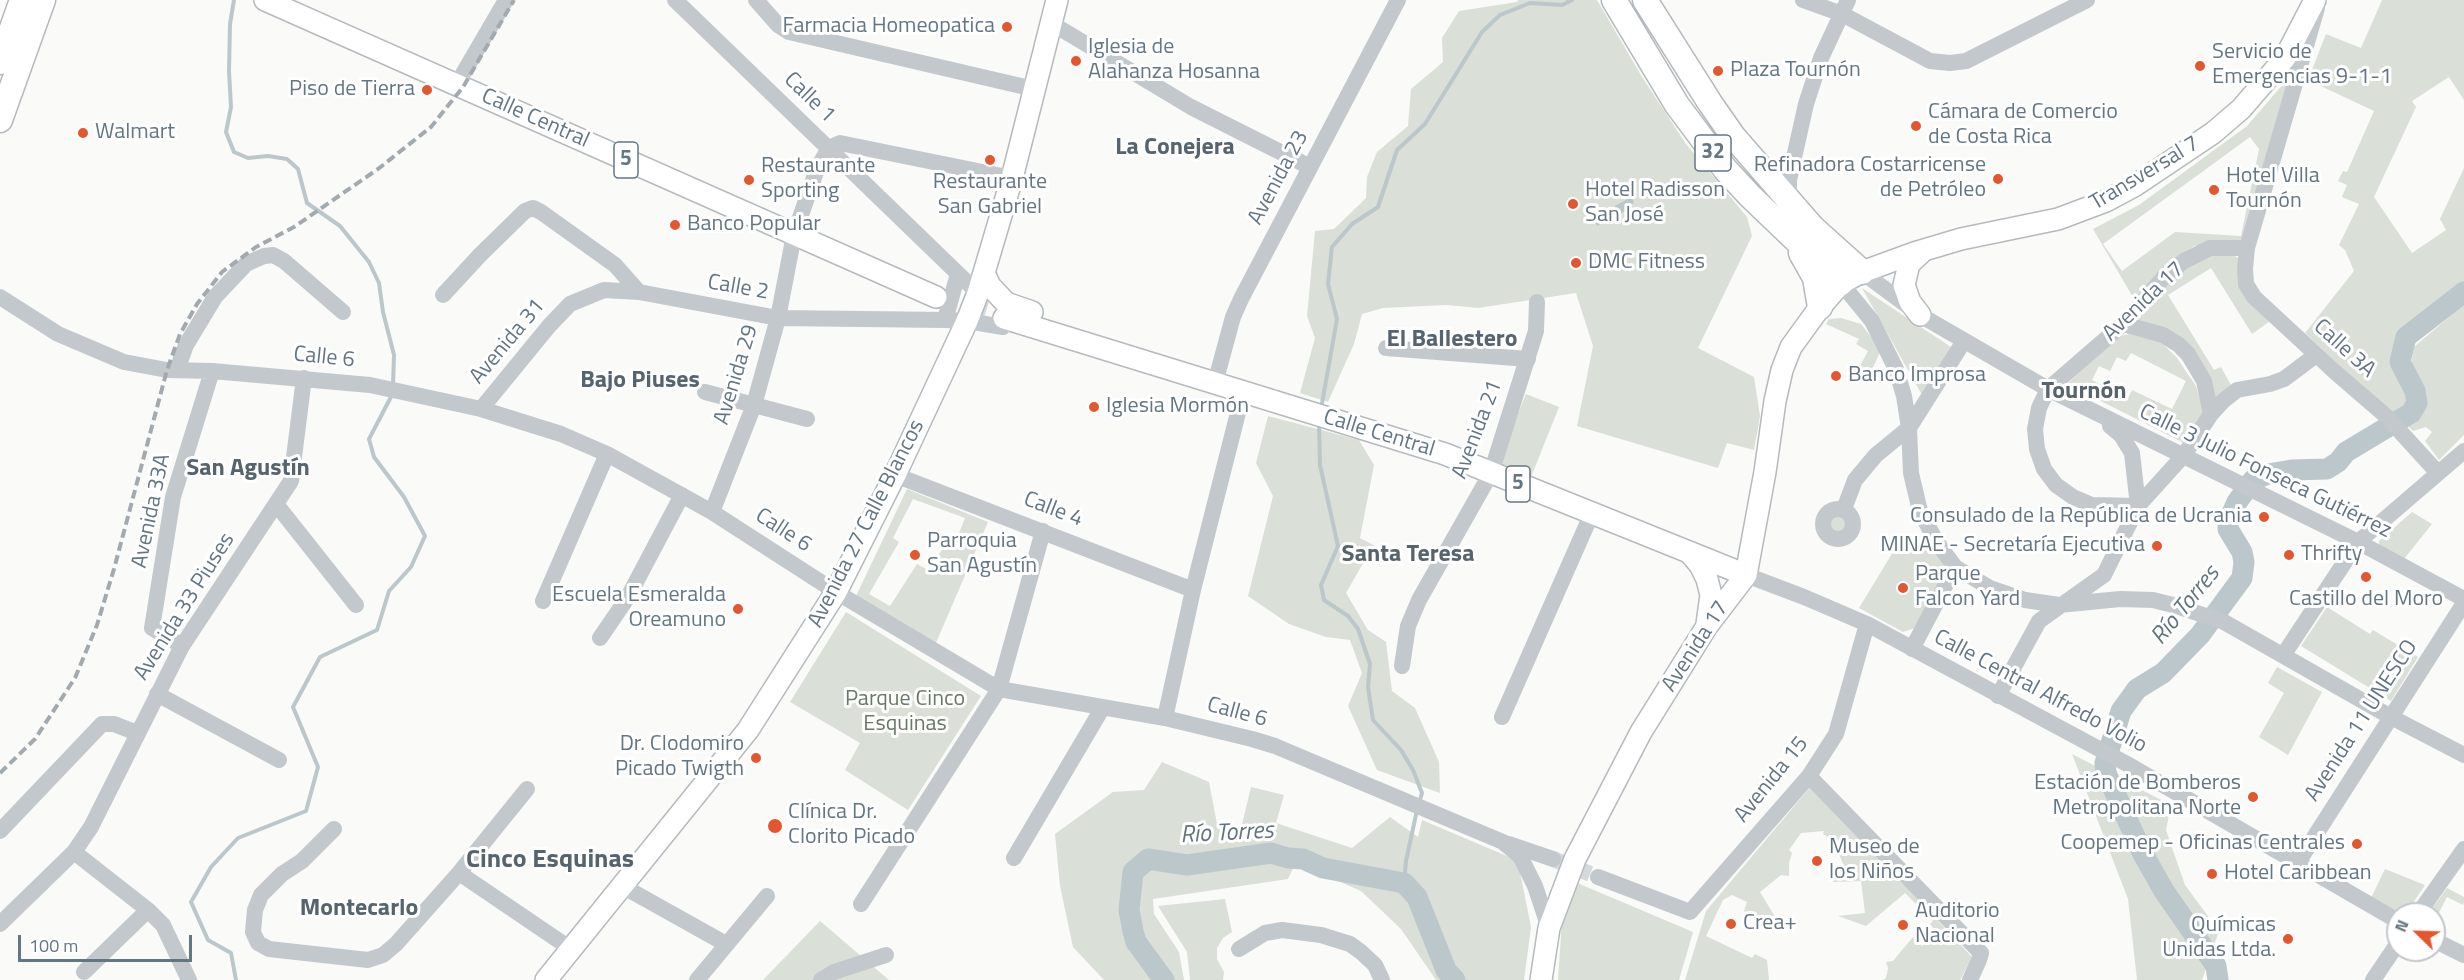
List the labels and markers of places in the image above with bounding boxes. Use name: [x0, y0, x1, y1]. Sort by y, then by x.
place label: Farmacia Homeopatica: [783, 14, 995, 40]
marker: Farmacia Homeopatica: [1000, 20, 1014, 34]
place label: Iglesia de Alahanza Hosanna: [1088, 35, 1260, 86]
place label: Servicio de Emergencias 9-1-1: [2212, 40, 2392, 92]
marker: Iglesia de Alahanza Hosanna: [1069, 54, 1083, 68]
place label: Plaza Tournón: [1730, 58, 1861, 84]
marker: Servicio de Emergencias 9-1-1: [2193, 59, 2207, 73]
marker: Plaza Tournón: [1711, 64, 1725, 78]
place label: Piso de Tierra: [289, 77, 415, 103]
marker: Piso de Tierra: [420, 83, 434, 97]
place label: Cámara de Comercio de Costa Rica: [1928, 100, 2118, 152]
marker: Cámara de Comercio de Costa Rica: [1909, 119, 1923, 133]
place label: Walmart: [95, 120, 175, 146]
marker: Walmart: [76, 126, 90, 140]
marker: Restaurante San Gabriel: [983, 153, 997, 167]
place label: Refinadora Costarricense de Petróleo: [1754, 153, 1986, 204]
place label: Restaurante Sporting: [761, 154, 875, 206]
place label: Hotel Villa Tournón: [2226, 164, 2320, 216]
place label: Restaurante San Gabriel: [933, 170, 1047, 222]
marker: Refinadora Costarricense de Petróleo: [1991, 172, 2005, 186]
marker: Restaurante Sporting: [742, 173, 756, 187]
place label: Hotel Radisson San José: [1585, 178, 1725, 230]
marker: Hotel Villa Tournón: [2207, 183, 2221, 197]
marker: Hotel Radisson San José: [1566, 197, 1580, 211]
place label: Banco Popular: [687, 212, 821, 238]
marker: Banco Popular: [668, 218, 682, 232]
place label: DMC Fitness: [1588, 250, 1705, 276]
marker: DMC Fitness: [1569, 256, 1583, 270]
place label: Banco Improsa: [1848, 363, 1986, 389]
marker: Banco Improsa: [1829, 369, 1843, 383]
place label: Iglesia Mormón: [1106, 394, 1249, 420]
marker: Iglesia Mormón: [1087, 400, 1101, 414]
place label: Consulado de la República de Ucrania: [1910, 504, 2252, 530]
marker: Consulado de la República de Ucrania: [2257, 510, 2271, 524]
place label: Parroquia San Agustín: [927, 529, 1037, 580]
place label: MINAE - Secretaría Ejecutiva: [1880, 533, 2145, 559]
marker: MINAE - Secretaría Ejecutiva: [2150, 539, 2164, 553]
place label: Thrifty: [2301, 542, 2362, 568]
marker: Parroquia San Agustín: [908, 548, 922, 562]
marker: Thrifty: [2282, 548, 2296, 562]
place label: Parque Falcon Yard: [1915, 562, 2020, 614]
marker: Castillo del Moro: [2359, 570, 2373, 584]
marker: Parque Falcon Yard: [1896, 581, 1910, 595]
place label: Escuela Esmeralda Oreamuno: [552, 583, 726, 634]
place label: Castillo del Moro: [2289, 587, 2443, 613]
marker: Escuela Esmeralda Oreamuno: [731, 602, 745, 616]
place label: Dr. Clodomiro Picado Twigth: [615, 732, 744, 784]
marker: Dr. Clodomiro Picado Twigth: [749, 751, 763, 765]
place label: Estación de Bomberos Metropolitana Norte: [2034, 771, 2241, 822]
marker: Estación de Bomberos Metropolitana Norte: [2246, 790, 2260, 804]
place label: Clínica Dr. Clorito Picado: [788, 800, 915, 852]
marker: Clínica Dr. Clorito Picado: [766, 817, 784, 835]
place label: Coopemep - Oficinas Centrales: [2061, 831, 2345, 857]
place label: Museo de los Niños: [1829, 835, 1920, 886]
marker: Coopemep - Oficinas Centrales: [2350, 837, 2364, 851]
marker: Museo de los Niños: [1810, 854, 1824, 868]
place label: Hotel Caribbean: [2224, 861, 2372, 887]
marker: Hotel Caribbean: [2205, 867, 2219, 881]
place label: Auditorio Nacional: [1915, 899, 2000, 950]
place label: Crea+: [1743, 911, 1797, 937]
place label: Químicas Unidas Ltda.: [2162, 913, 2276, 964]
marker: Crea+: [1724, 917, 1738, 931]
marker: Auditorio Nacional: [1896, 918, 1910, 932]
marker: Químicas Unidas Ltda.: [2281, 932, 2295, 946]

